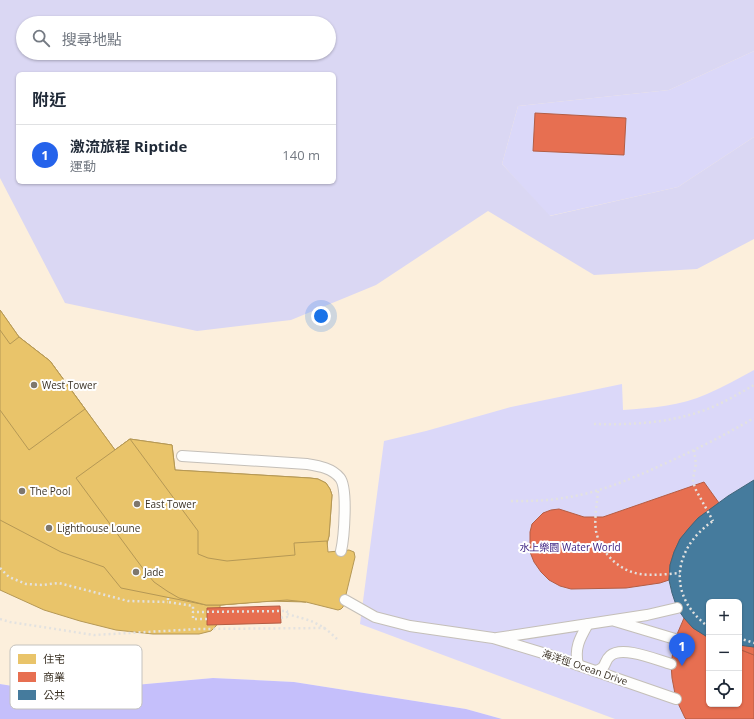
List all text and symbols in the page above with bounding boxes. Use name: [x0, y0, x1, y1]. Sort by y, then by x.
search box: [16, 16, 336, 60]
icon: search: [30, 27, 52, 49]
text: 搜尋地點: [62, 29, 122, 49]
text: 附近: [32, 88, 66, 111]
text: 激流旅程 Riptide: [70, 136, 187, 156]
text: 1: [41, 146, 49, 164]
text: 140 m: [282, 146, 320, 164]
text: 運動: [70, 157, 96, 175]
your location: [311, 306, 331, 326]
place label: West Tower: [42, 378, 97, 392]
marker: West Tower: [29, 380, 39, 390]
place label: The Pool: [30, 484, 70, 498]
marker: The Pool: [17, 486, 27, 496]
place label: East Tower: [145, 497, 196, 511]
marker: East Tower: [132, 499, 142, 509]
place label: Lighthouse Loune: [57, 521, 141, 535]
marker: Lighthouse Loune: [44, 523, 54, 533]
park label: 水上樂園 Water World: [519, 540, 621, 554]
place label: Jade: [143, 565, 164, 579]
marker: Jade: [131, 567, 141, 577]
map controls: [706, 599, 742, 707]
button: +: [706, 599, 742, 635]
pin: 1: [669, 633, 695, 666]
button: −: [706, 635, 742, 671]
legend: [10, 645, 142, 709]
street label: 海洋徑 Ocean Drive: [540, 646, 630, 688]
text: 住宅: [43, 651, 65, 666]
text: 商業: [43, 669, 65, 684]
button: locate: [706, 671, 742, 707]
text: 公共: [43, 687, 65, 702]

